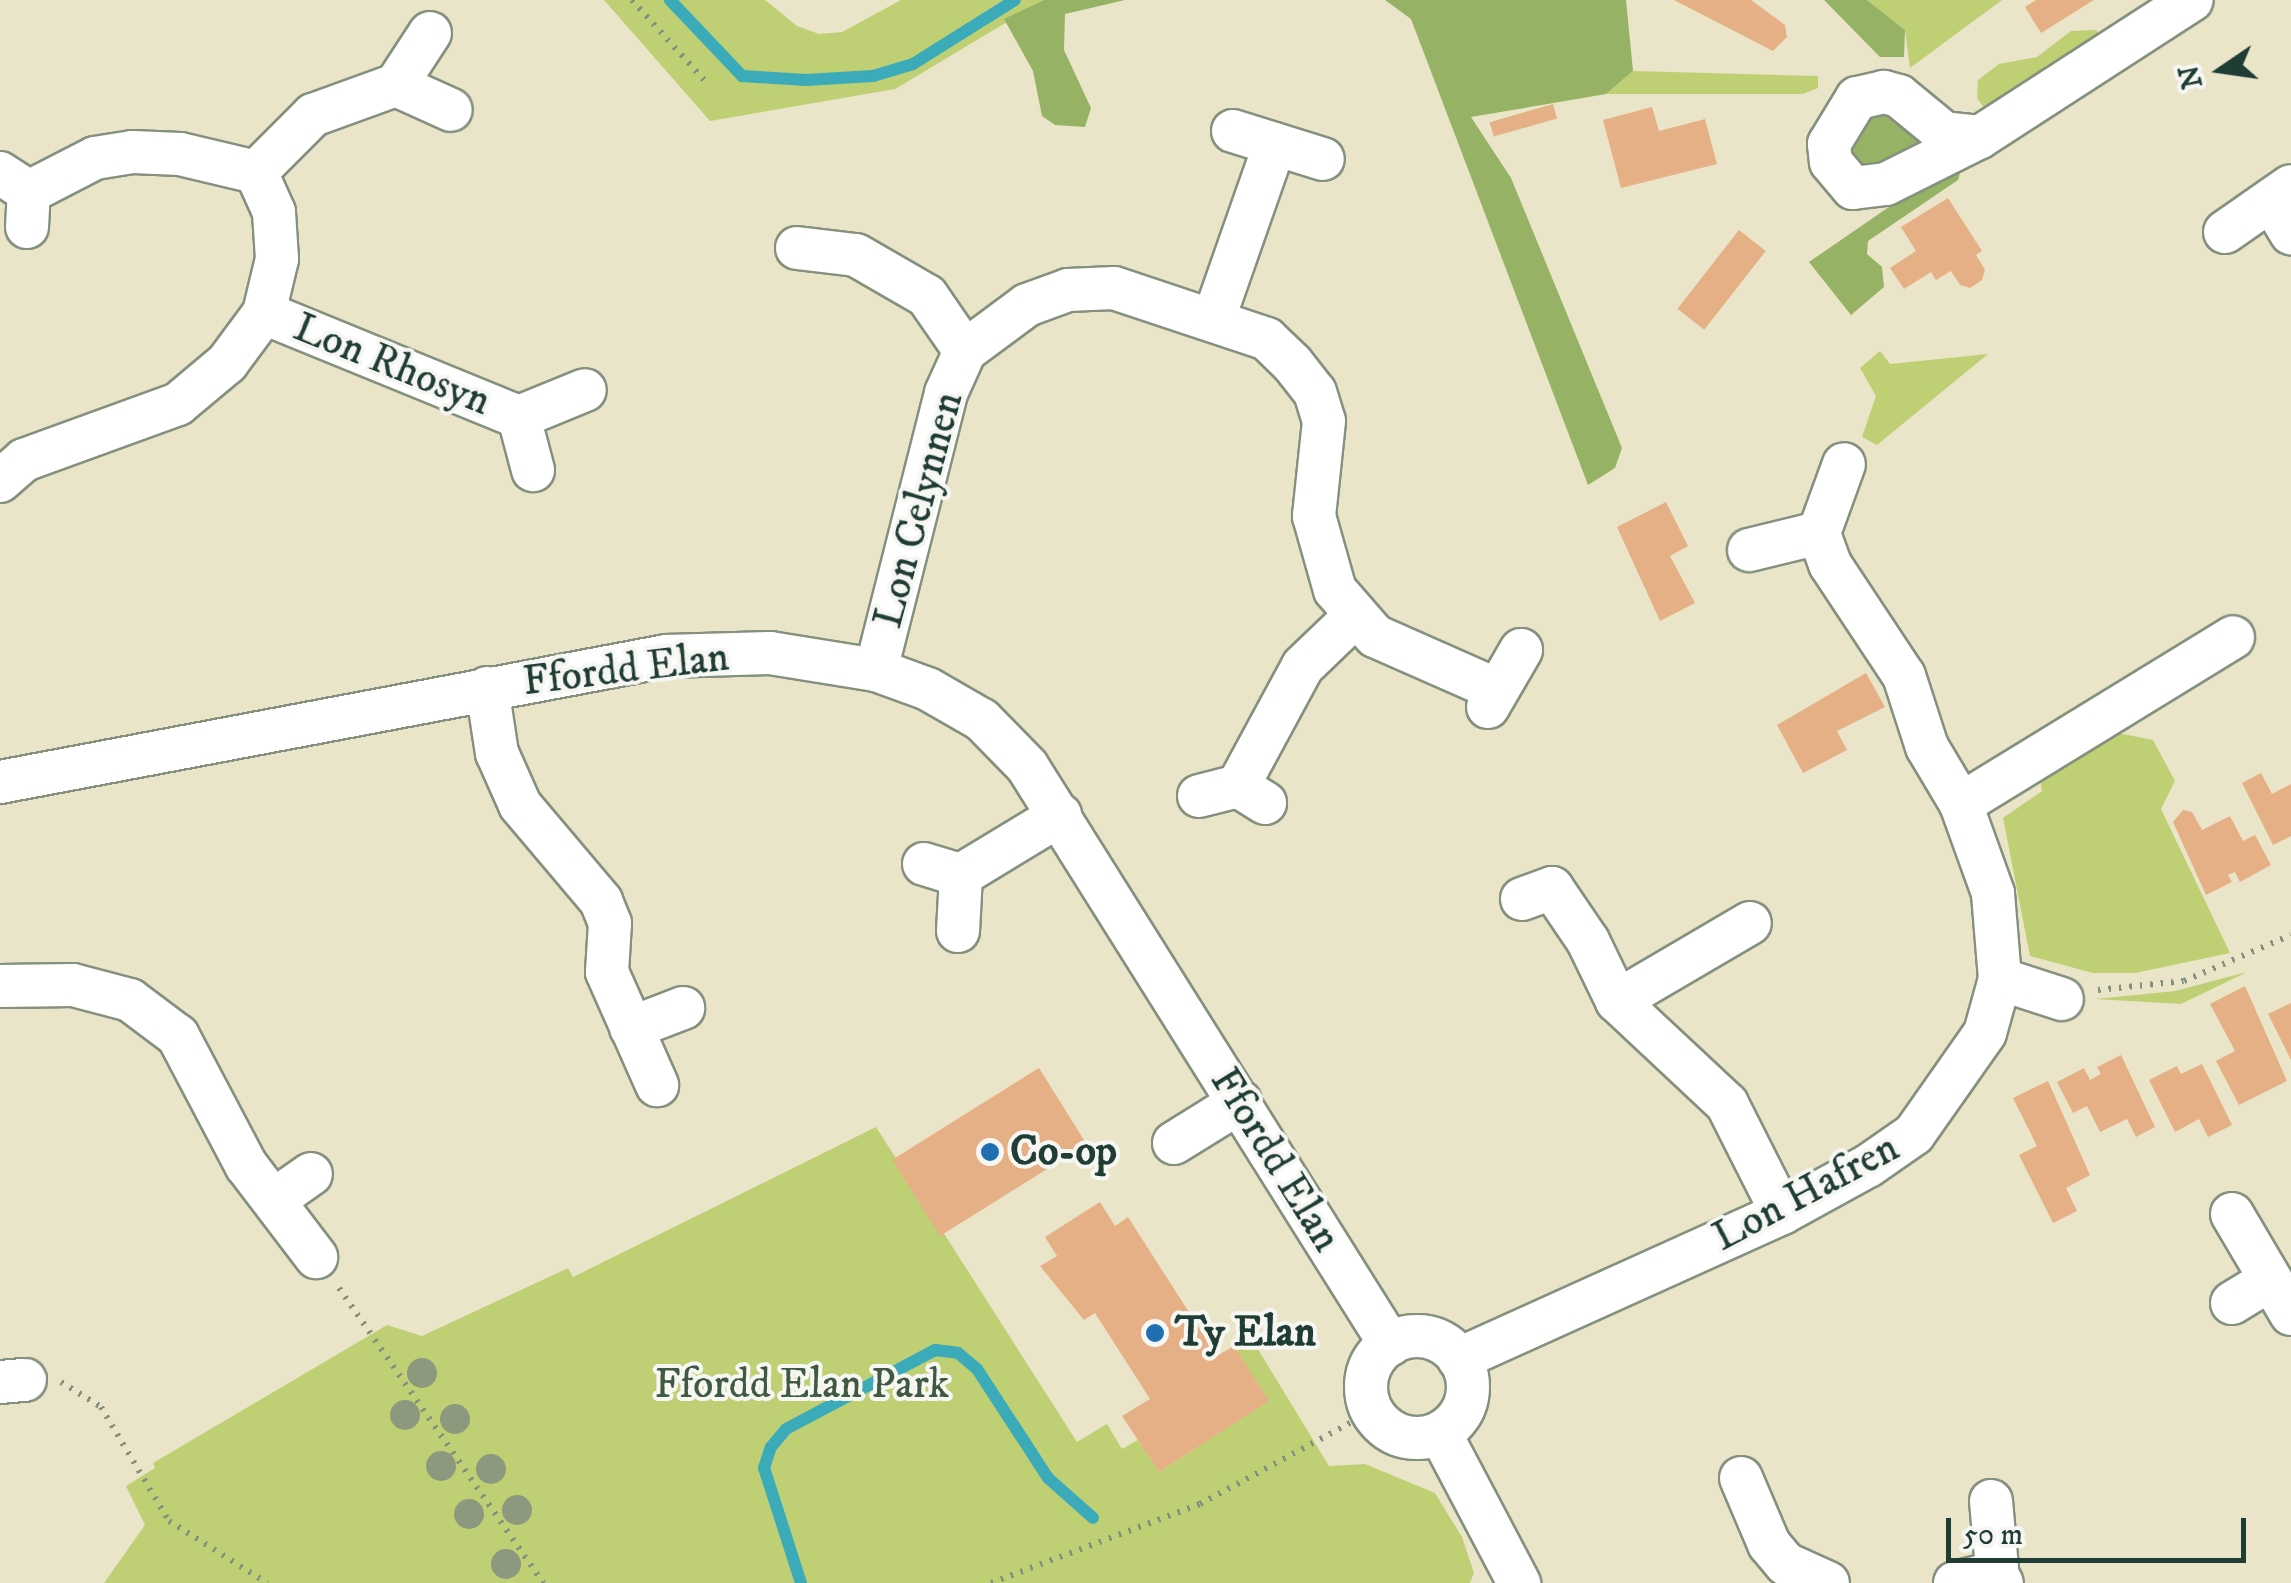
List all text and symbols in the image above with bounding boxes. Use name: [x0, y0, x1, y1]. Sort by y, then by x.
north arrow: [2171, 20, 2271, 120]
text: N: [2172, 62, 2211, 92]
street label: Lon Rhosyn: [286, 303, 498, 427]
street label: Lon Celynnen: [863, 387, 975, 633]
street label: Ffordd Elan: [520, 632, 732, 708]
street label: Ffordd Elan: [1199, 1059, 1351, 1261]
street label: Lon Hafren: [1705, 1123, 1907, 1263]
place label: Co-op: [1010, 1127, 1117, 1177]
marker: Co-op: [979, 1141, 1001, 1163]
place label: Ty Elan: [1175, 1308, 1316, 1358]
marker: Ty Elan: [1144, 1322, 1166, 1344]
park label: Ffordd Elan Park: [655, 1360, 949, 1410]
scale bar: [1951, 1498, 2251, 1560]
text: 50 m: [1963, 1517, 2023, 1554]

